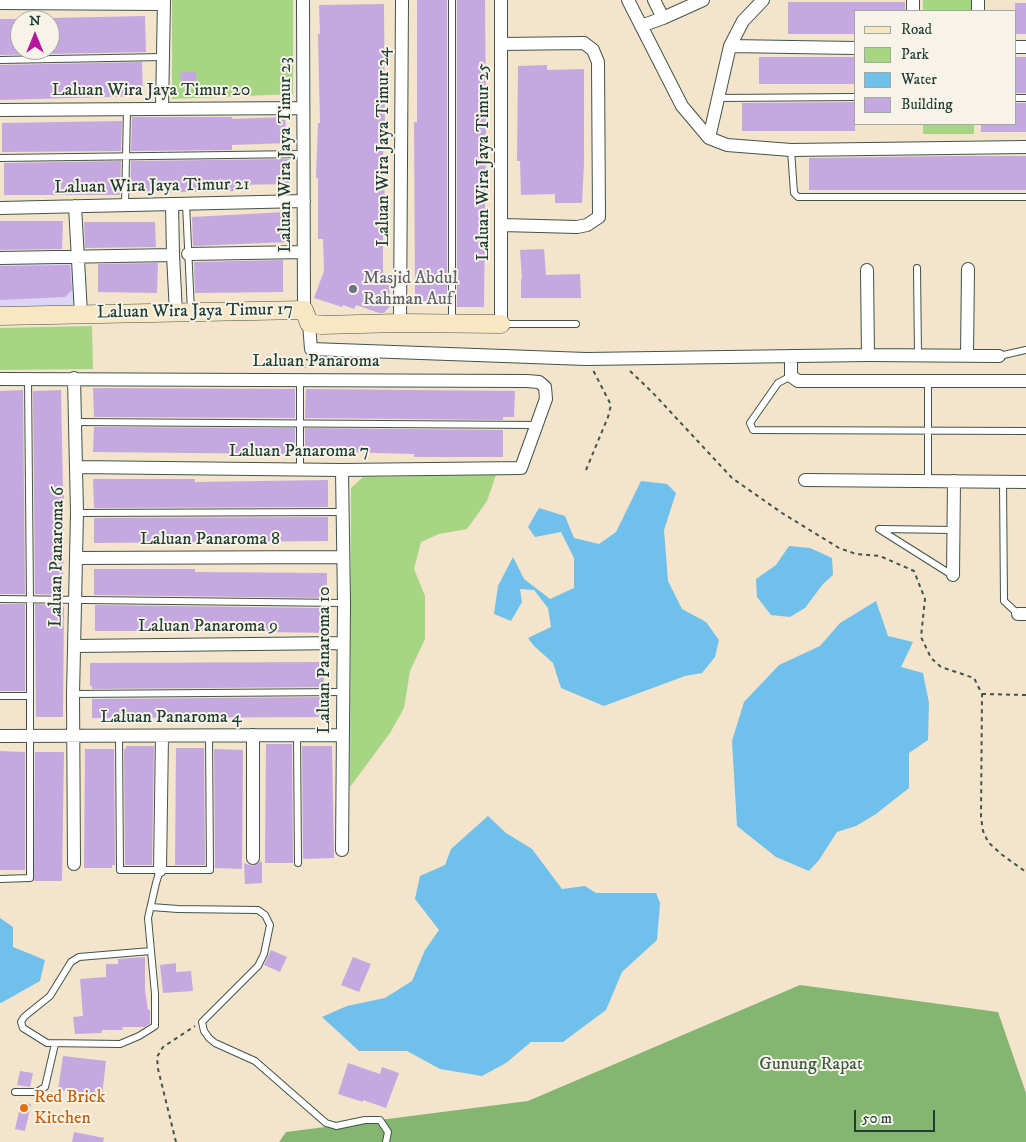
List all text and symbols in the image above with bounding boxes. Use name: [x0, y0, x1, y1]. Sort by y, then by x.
north arrow: [10, 10, 60, 60]
legend: [854, 10, 1016, 125]
text: N: [29, 12, 41, 30]
text: Road: [901, 20, 932, 39]
text: Park: [901, 45, 929, 64]
street label: Laluan Wira Jaya Timur 24: [373, 47, 395, 247]
street label: Laluan Wira Jaya Timur 23: [275, 57, 297, 253]
street label: Laluan Wira Jaya Timur 25: [473, 63, 495, 261]
text: Water: [901, 70, 937, 89]
street label: Laluan Wira Jaya Timur 20: [52, 80, 250, 102]
text: Building: [901, 95, 953, 114]
street label: Laluan Wira Jaya Timur 21: [54, 174, 250, 200]
place label: Masjid Abdul Rahman Auf: [363, 268, 458, 310]
marker: Masjid Abdul Rahman Auf: [347, 283, 359, 295]
street label: Laluan Wira Jaya Timur 17: [97, 299, 293, 325]
street label: Laluan Panaroma: [252, 351, 380, 373]
street label: Laluan Panaroma 7: [229, 441, 369, 463]
street label: Laluan Panaroma 6: [46, 487, 70, 627]
street label: Laluan Panaroma 8: [140, 529, 280, 551]
street label: Laluan Panaroma 10: [314, 586, 336, 734]
street label: Laluan Panaroma 9: [138, 616, 278, 638]
street label: Laluan Panaroma 4: [100, 707, 242, 729]
park label: Gunung Rapat: [759, 1054, 863, 1076]
place label: Red Brick Kitchen: [34, 1087, 105, 1130]
scale bar: [856, 1100, 937, 1132]
marker: Red Brick Kitchen: [18, 1102, 30, 1114]
text: 50 m: [862, 1109, 892, 1128]

